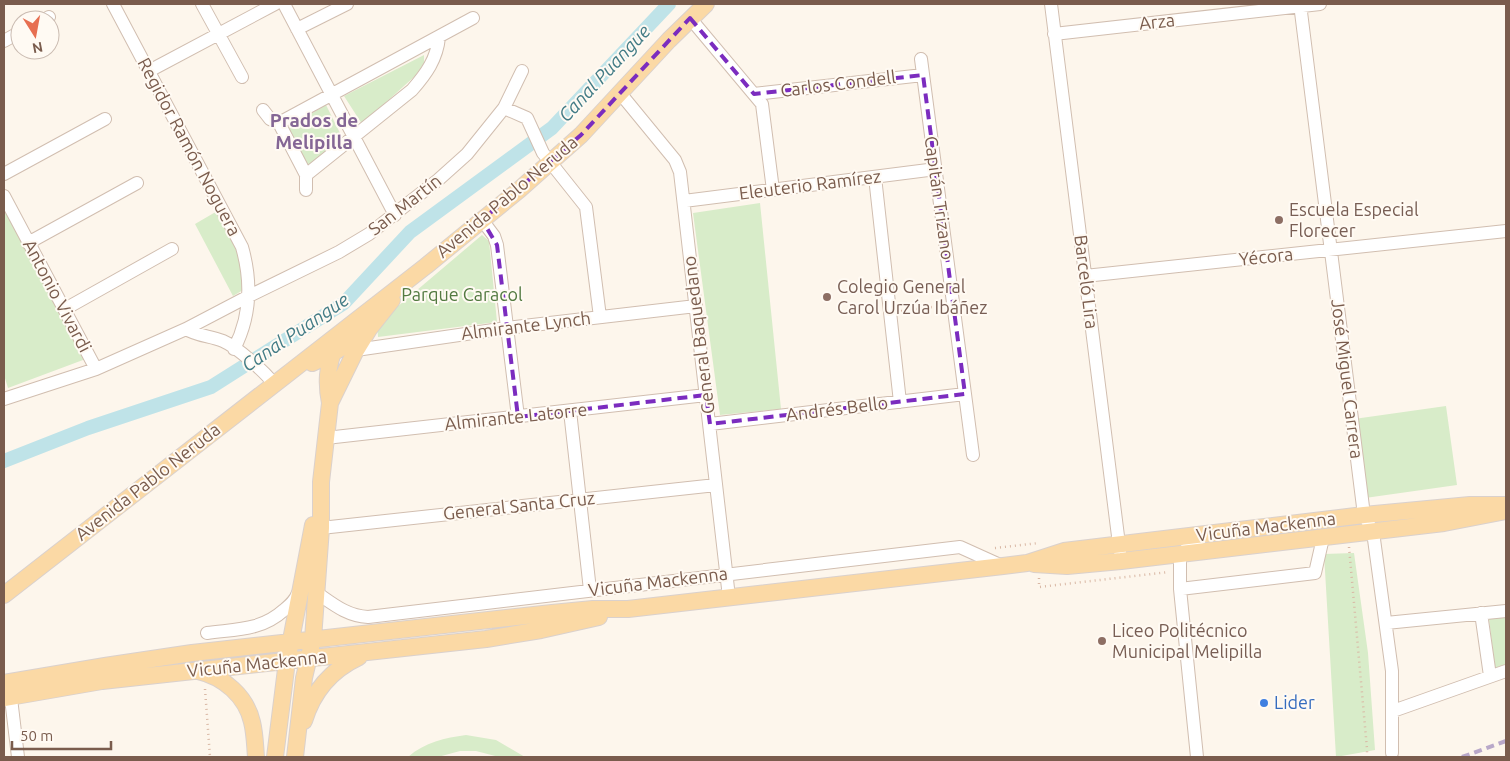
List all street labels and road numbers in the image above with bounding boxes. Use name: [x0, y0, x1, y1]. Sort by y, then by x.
street label: Arza: [1138, 9, 1176, 33]
street label: Regidor Ramón Noguera: [134, 54, 245, 239]
street label: Carlos Condell: [779, 66, 897, 100]
street label: Avenida Pablo Neruda: [432, 131, 581, 261]
street label: Capitán Trizano: [921, 135, 959, 261]
street label: Eleuterio Ramírez: [738, 165, 882, 203]
street label: San Martín: [364, 170, 445, 239]
street label: Barceló Lira: [1071, 234, 1103, 330]
street label: Antonio Vivardi: [20, 236, 96, 355]
street label: Yécora: [1238, 243, 1294, 269]
street label: General Baquedano: [678, 255, 718, 415]
street label: José Miguel Carrera: [1328, 298, 1368, 460]
street label: Almirante Lynch: [460, 307, 592, 343]
street label: Andrés Bello: [785, 392, 889, 424]
street label: Almirante Latorre: [444, 399, 588, 433]
street label: Avenida Pablo Neruda: [71, 418, 224, 544]
street label: General Santa Cruz: [442, 487, 596, 523]
street label: Vicuña Mackenna: [1195, 508, 1337, 544]
street label: Vicuña Mackenna: [587, 563, 729, 599]
street label: Vicuña Mackenna: [186, 646, 328, 680]

